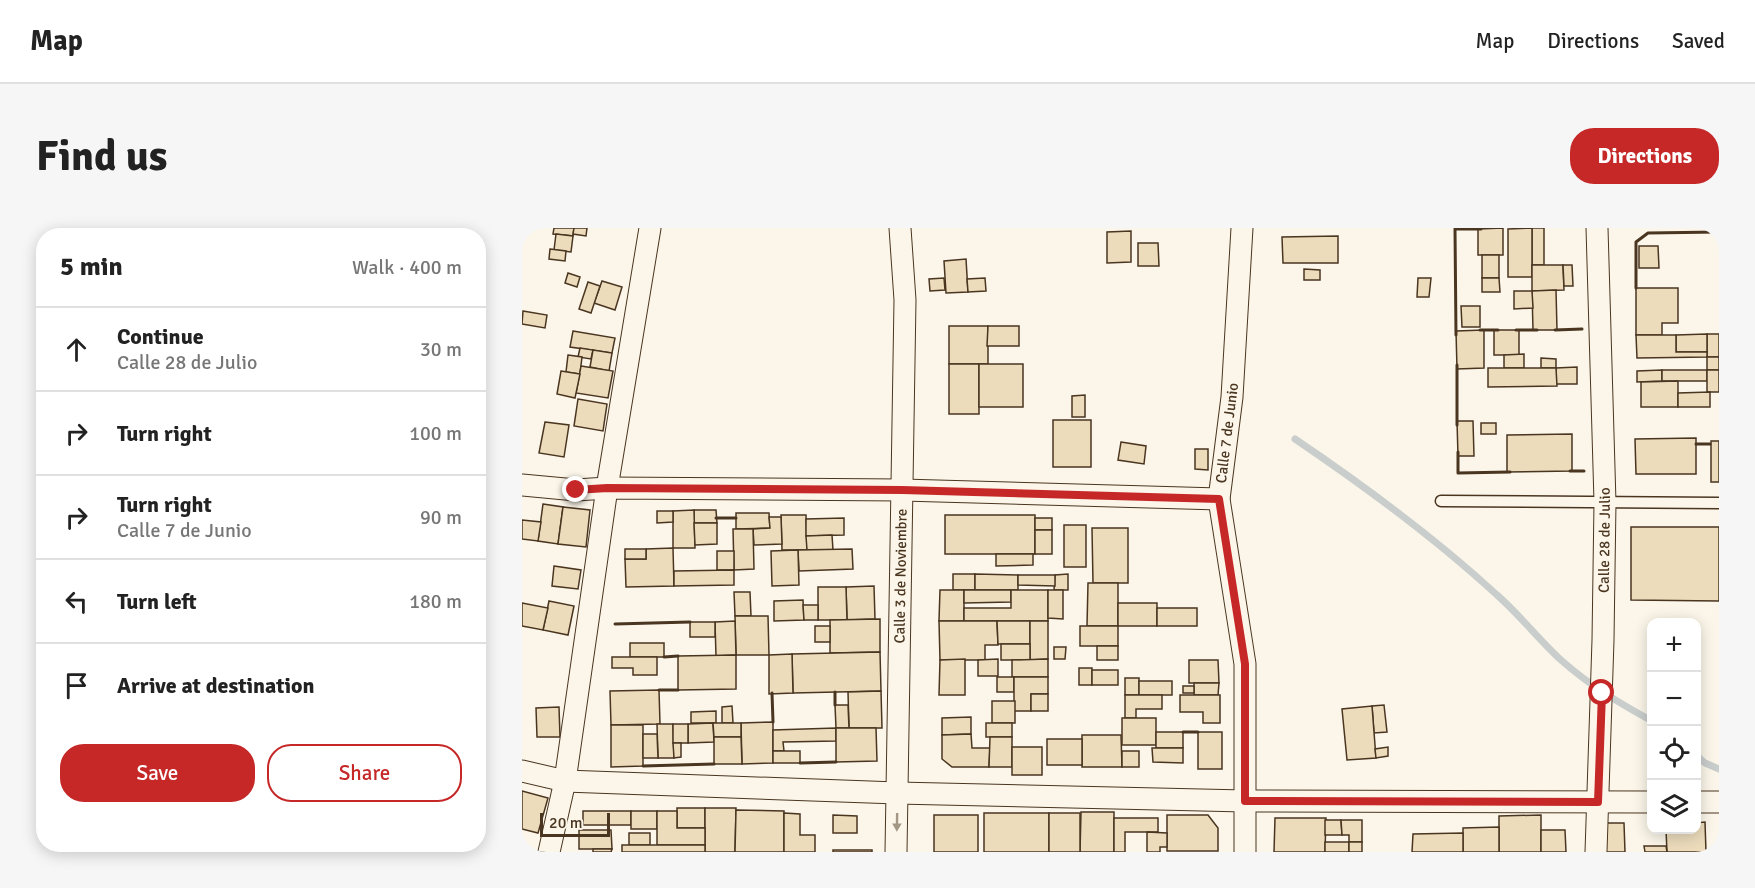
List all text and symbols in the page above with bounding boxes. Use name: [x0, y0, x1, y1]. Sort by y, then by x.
text: Map: [30, 24, 83, 58]
text: Map: [1476, 28, 1514, 54]
text: Directions: [1547, 28, 1639, 54]
text: Saved: [1672, 28, 1725, 54]
button: Directions: [1570, 128, 1719, 184]
text: Find us: [36, 131, 167, 182]
text: 5 min: [60, 251, 123, 283]
text: Walk · 400 m: [352, 255, 462, 280]
text: Continue: [117, 323, 204, 350]
icon: ahead: [60, 333, 93, 366]
text: 30 m: [420, 337, 462, 362]
text: Calle 28 de Julio: [117, 350, 257, 375]
street label: Calle 7 de Junio: [1212, 382, 1242, 484]
icon: right: [60, 417, 93, 450]
text: Turn right: [117, 420, 212, 447]
text: 100 m: [409, 421, 462, 446]
route end: [562, 476, 588, 502]
street label: Calle 28 de Julio: [1595, 487, 1614, 593]
text: Turn right: [117, 491, 212, 518]
icon: right: [60, 501, 93, 534]
text: 90 m: [420, 505, 462, 530]
street label: Calle 3 de Noviembre: [890, 508, 911, 644]
text: Calle 7 de Junio: [117, 518, 252, 543]
icon: left: [60, 585, 93, 618]
text: Turn left: [117, 588, 197, 615]
text: 180 m: [409, 589, 462, 614]
map controls: [1647, 618, 1701, 834]
button: +: [1647, 618, 1701, 672]
icon: arrive: [60, 669, 93, 702]
text: Arrive at destination: [117, 672, 314, 699]
button: −: [1647, 672, 1701, 726]
route start: [1588, 679, 1614, 705]
button: locate: [1647, 726, 1701, 780]
button: Save: [60, 744, 255, 802]
button: Share: [267, 744, 462, 802]
button: layers: [1647, 780, 1701, 834]
scale bar: [540, 810, 610, 838]
text: 20 m: [549, 813, 583, 833]
one-way arrow: [892, 813, 902, 832]

